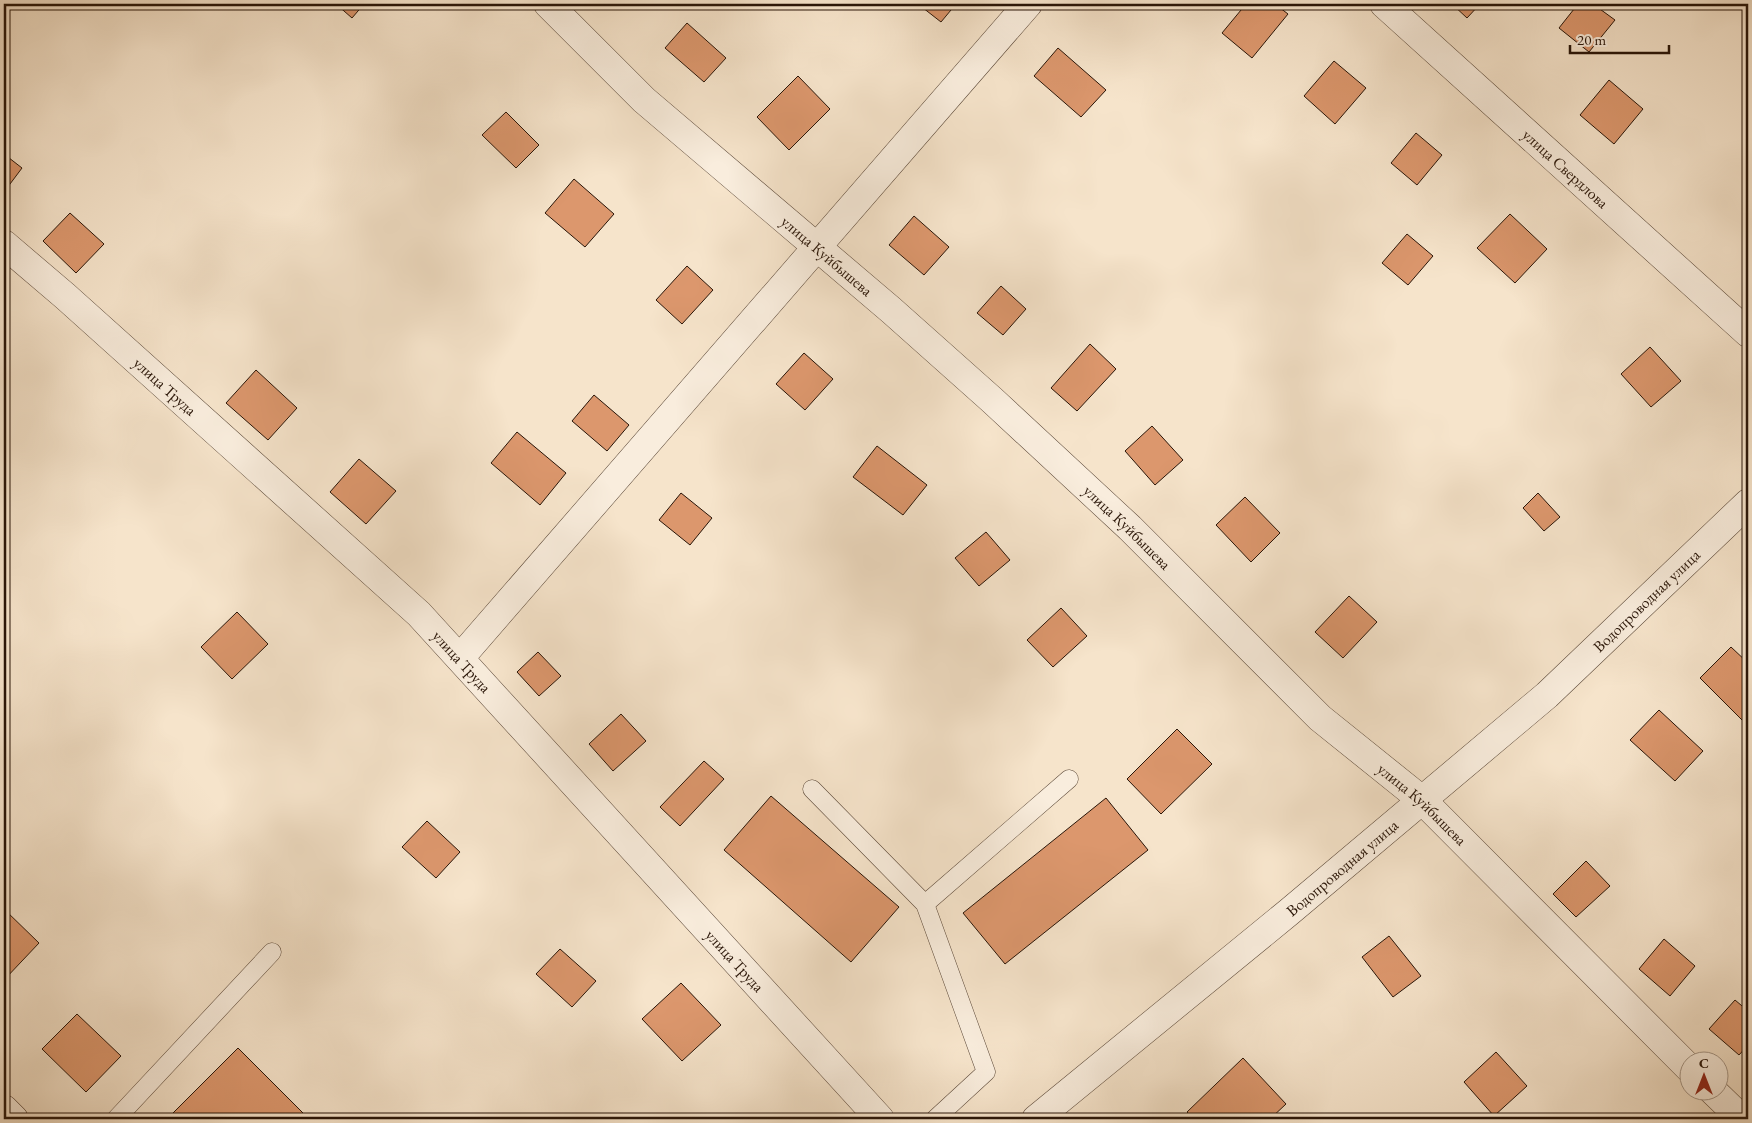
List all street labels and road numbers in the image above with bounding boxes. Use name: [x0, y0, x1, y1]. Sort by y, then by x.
street label: улица Свердлова: [1518, 124, 1614, 213]
street label: улица Куйбышева: [777, 211, 878, 301]
street label: улица Труда: [129, 352, 202, 420]
street label: улица Куйбышева: [1079, 480, 1176, 574]
street label: Водопроводная улица: [1588, 544, 1705, 657]
street label: улица Труда: [428, 625, 497, 698]
street label: улица Куйбышева: [1373, 758, 1472, 850]
street label: Водопроводная улица: [1281, 814, 1403, 921]
street label: улица Труда: [701, 925, 770, 997]

